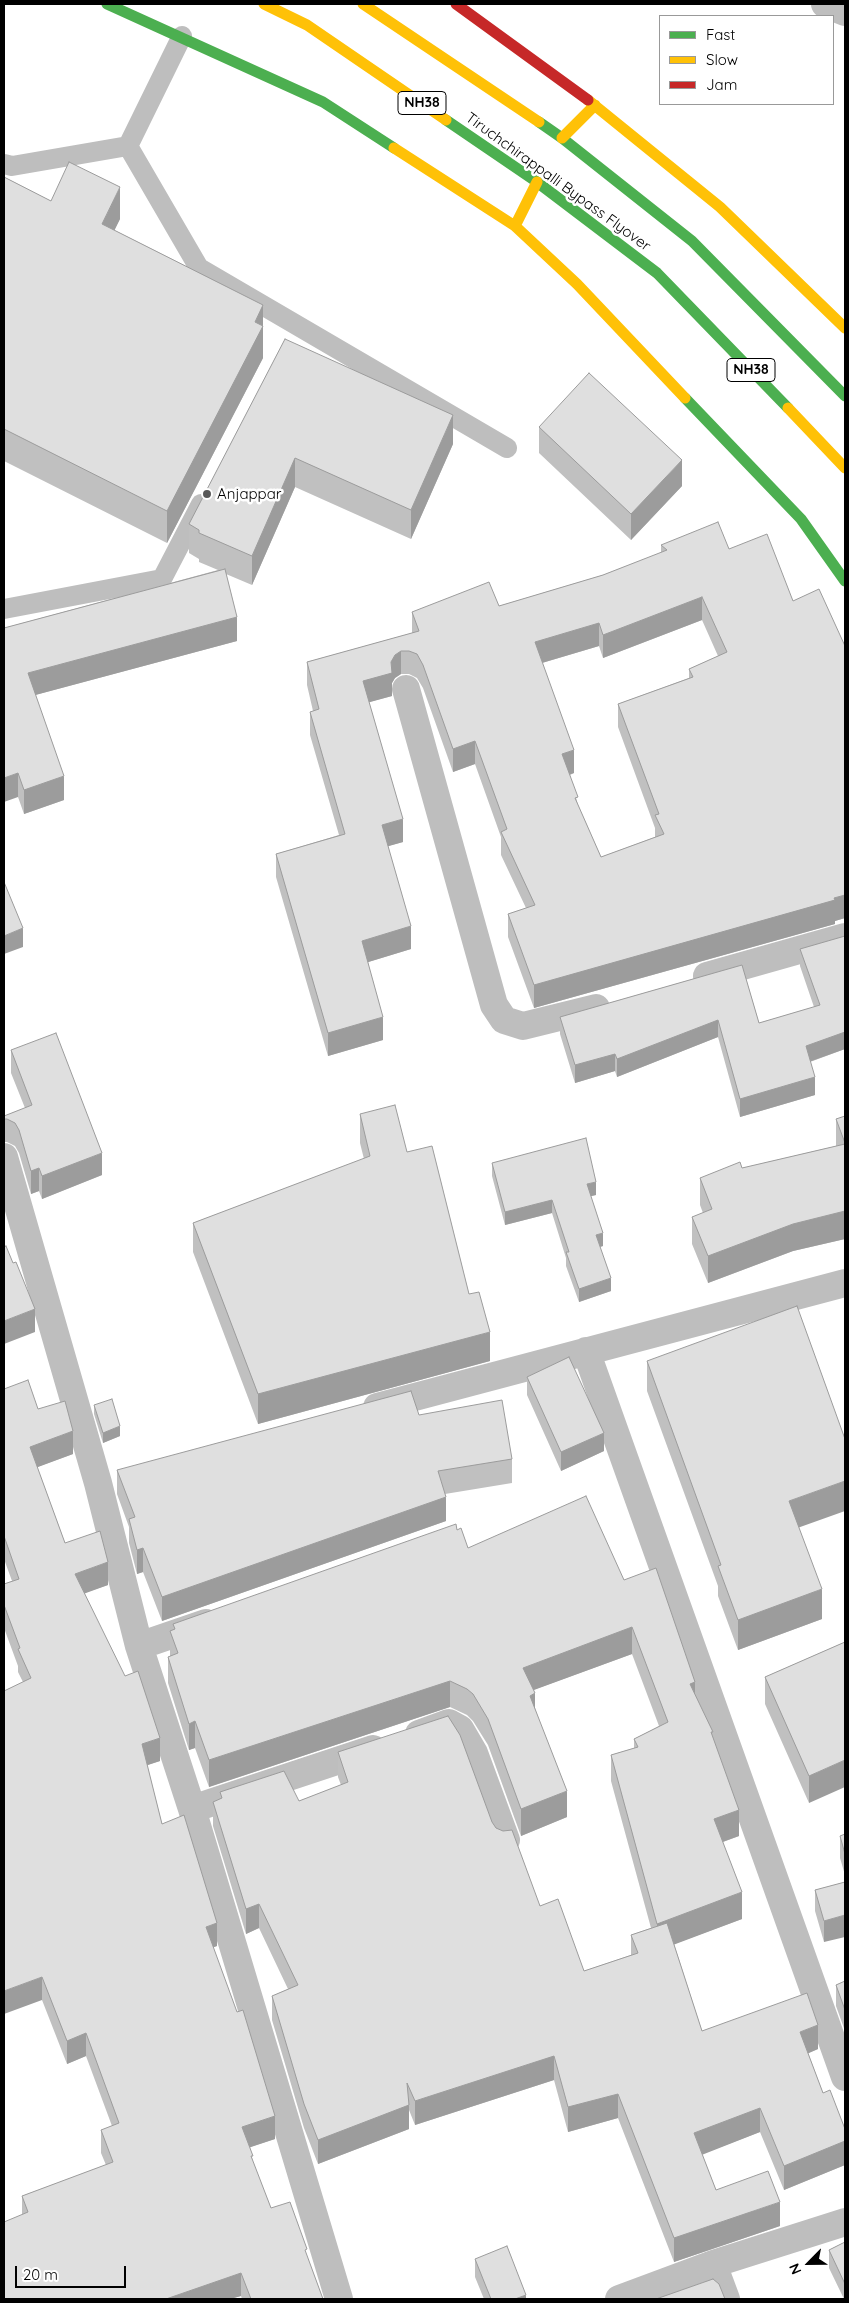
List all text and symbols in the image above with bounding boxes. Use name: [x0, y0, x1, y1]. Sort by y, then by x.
legend: [659, 15, 834, 105]
text: Fast: [706, 25, 735, 44]
text: Slow: [706, 50, 738, 69]
text: Jam: [706, 75, 737, 94]
road number: NH38: [398, 92, 446, 115]
street label: Tiruchchirappalli Bypass Flyover: [462, 109, 654, 255]
road number: NH38: [727, 358, 775, 382]
place label: Anjappar: [217, 485, 282, 503]
marker: Anjappar: [201, 488, 213, 500]
north arrow: [784, 2238, 834, 2288]
scale bar: [18, 2256, 129, 2288]
text: N: [785, 2261, 805, 2277]
text: 20 m: [23, 2265, 58, 2284]

